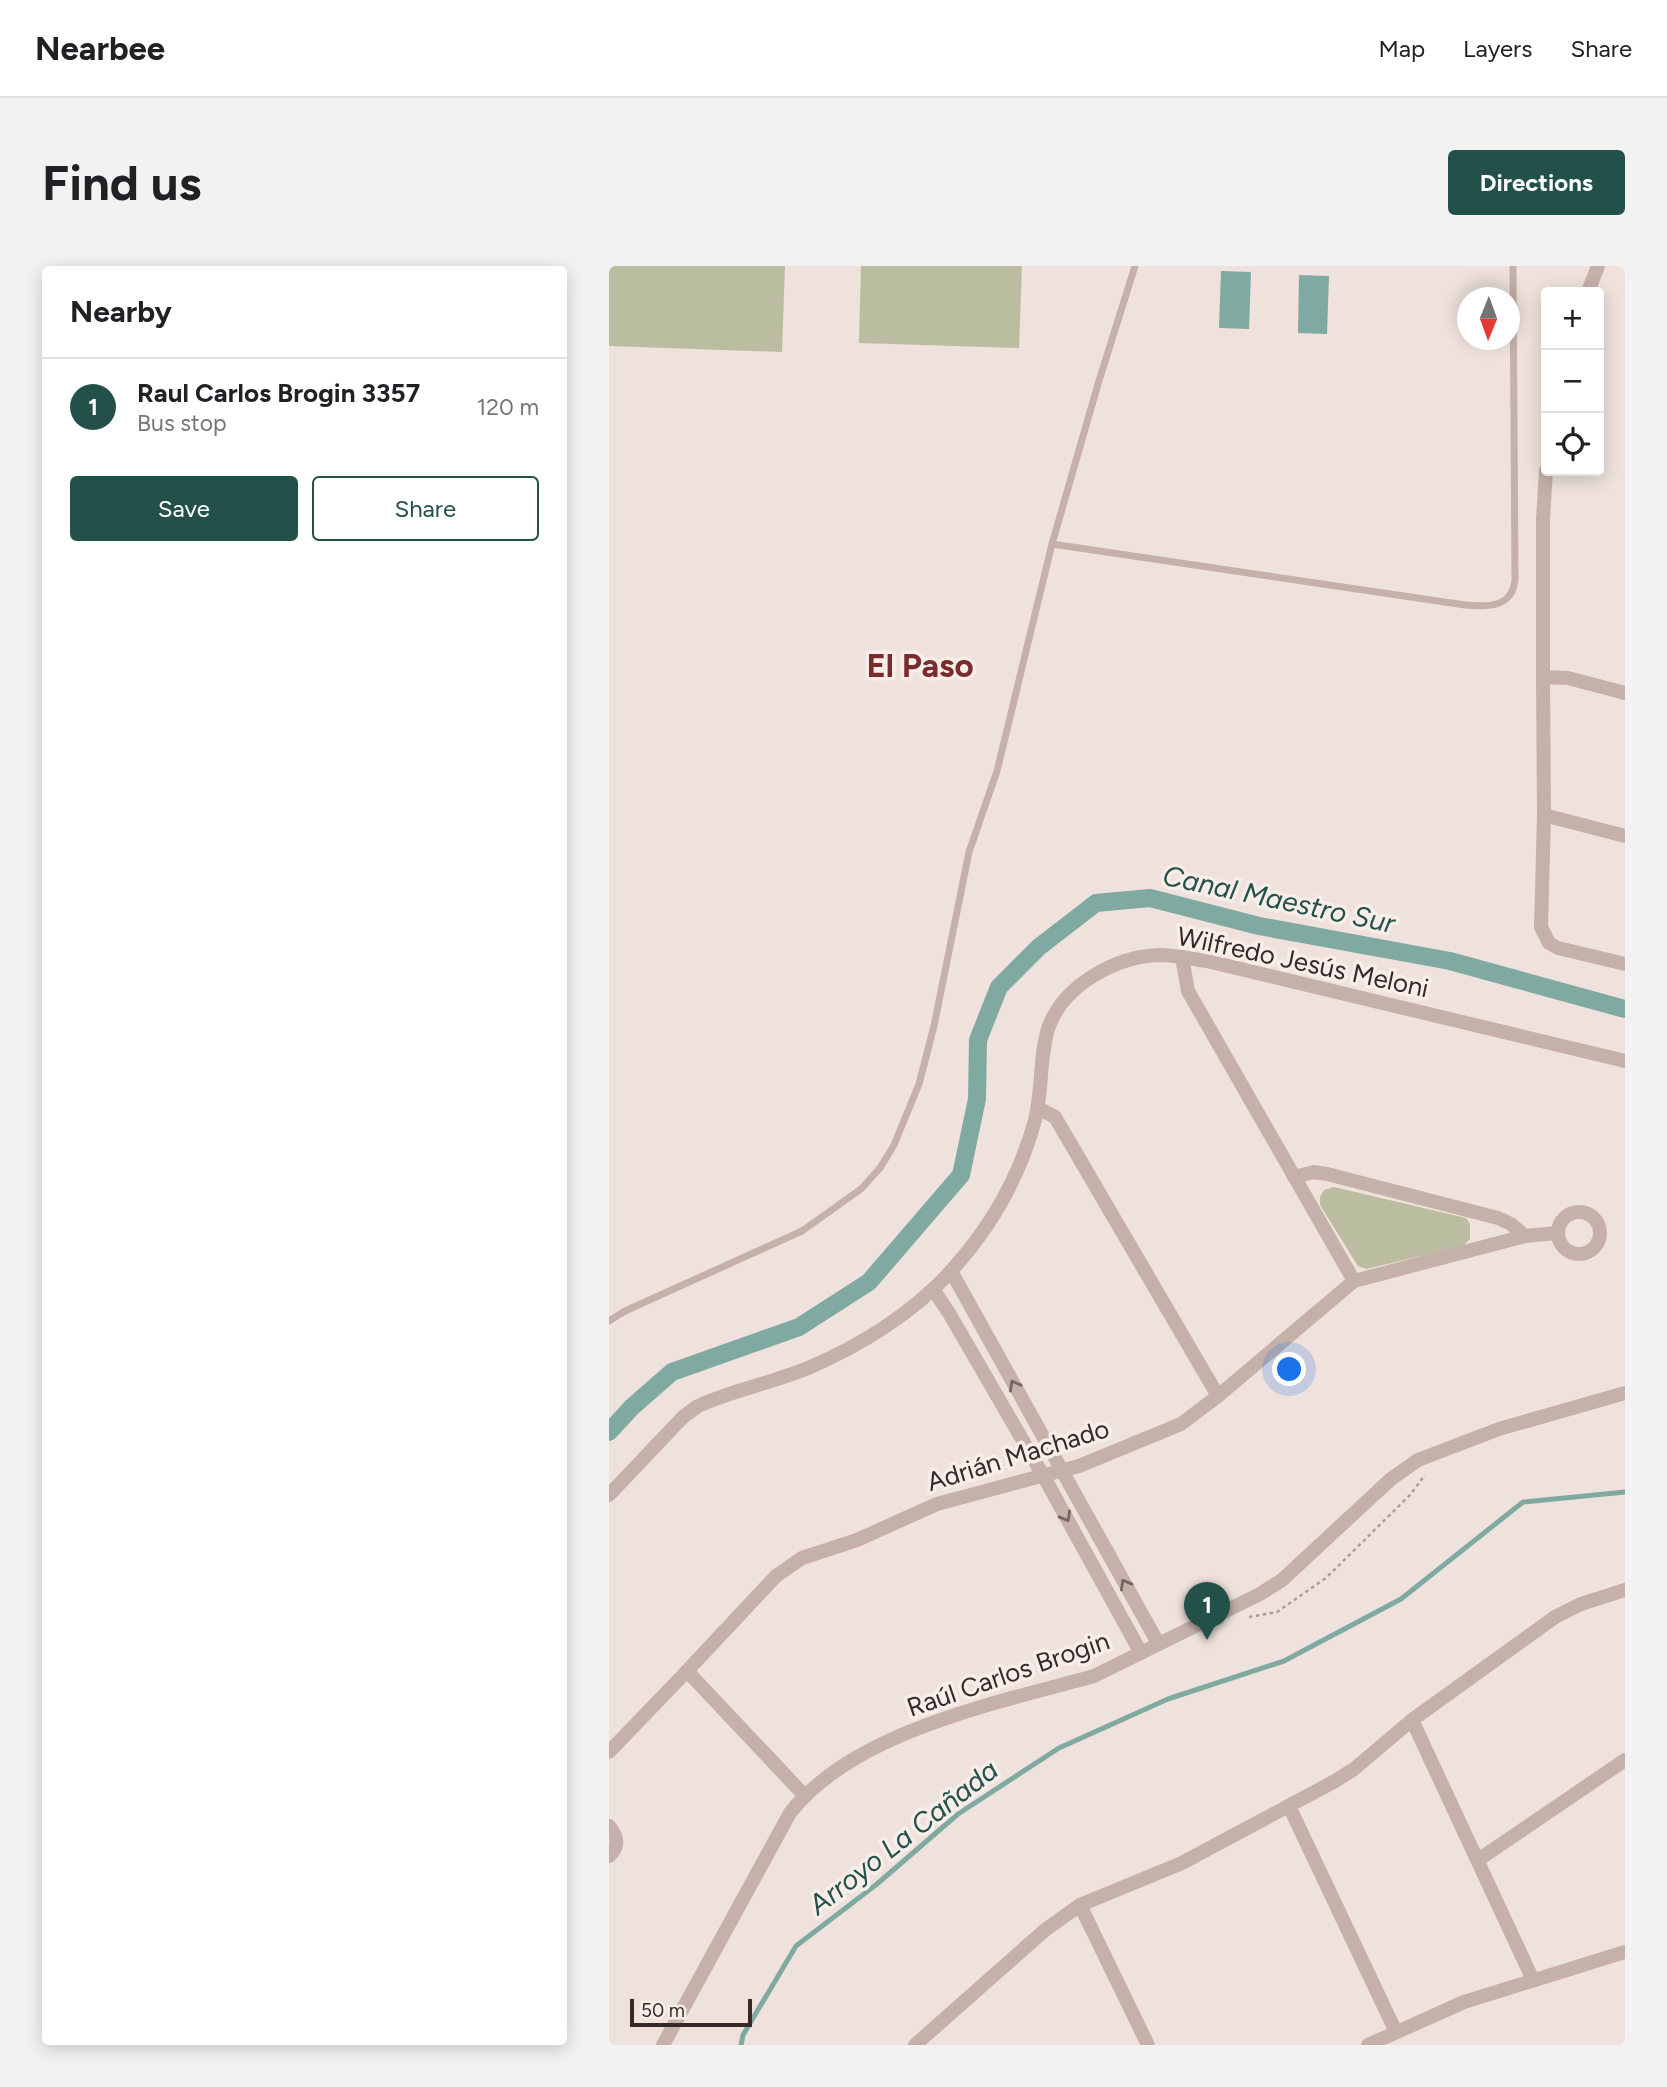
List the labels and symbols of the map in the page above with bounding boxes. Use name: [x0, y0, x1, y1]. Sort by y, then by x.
north arrow: [1457, 287, 1520, 350]
district label: El Paso: [866, 646, 974, 685]
water label: Canal Maestro Sur: [1160, 858, 1400, 941]
street label: Wilfredo Jesús Meloni: [1174, 920, 1432, 1004]
your location: [1272, 1352, 1306, 1386]
one-way arrow: [1009, 1380, 1022, 1392]
street label: Adrián Machado: [923, 1412, 1113, 1498]
one-way arrow: [1058, 1510, 1071, 1523]
one-way arrow: [1120, 1578, 1133, 1591]
pin: 1: [1184, 1582, 1230, 1640]
street label: Raúl Carlos Brogin: [903, 1624, 1113, 1724]
water label: Arroyo La Cañada: [801, 1752, 1005, 1922]
scale bar: [630, 1996, 753, 2028]

